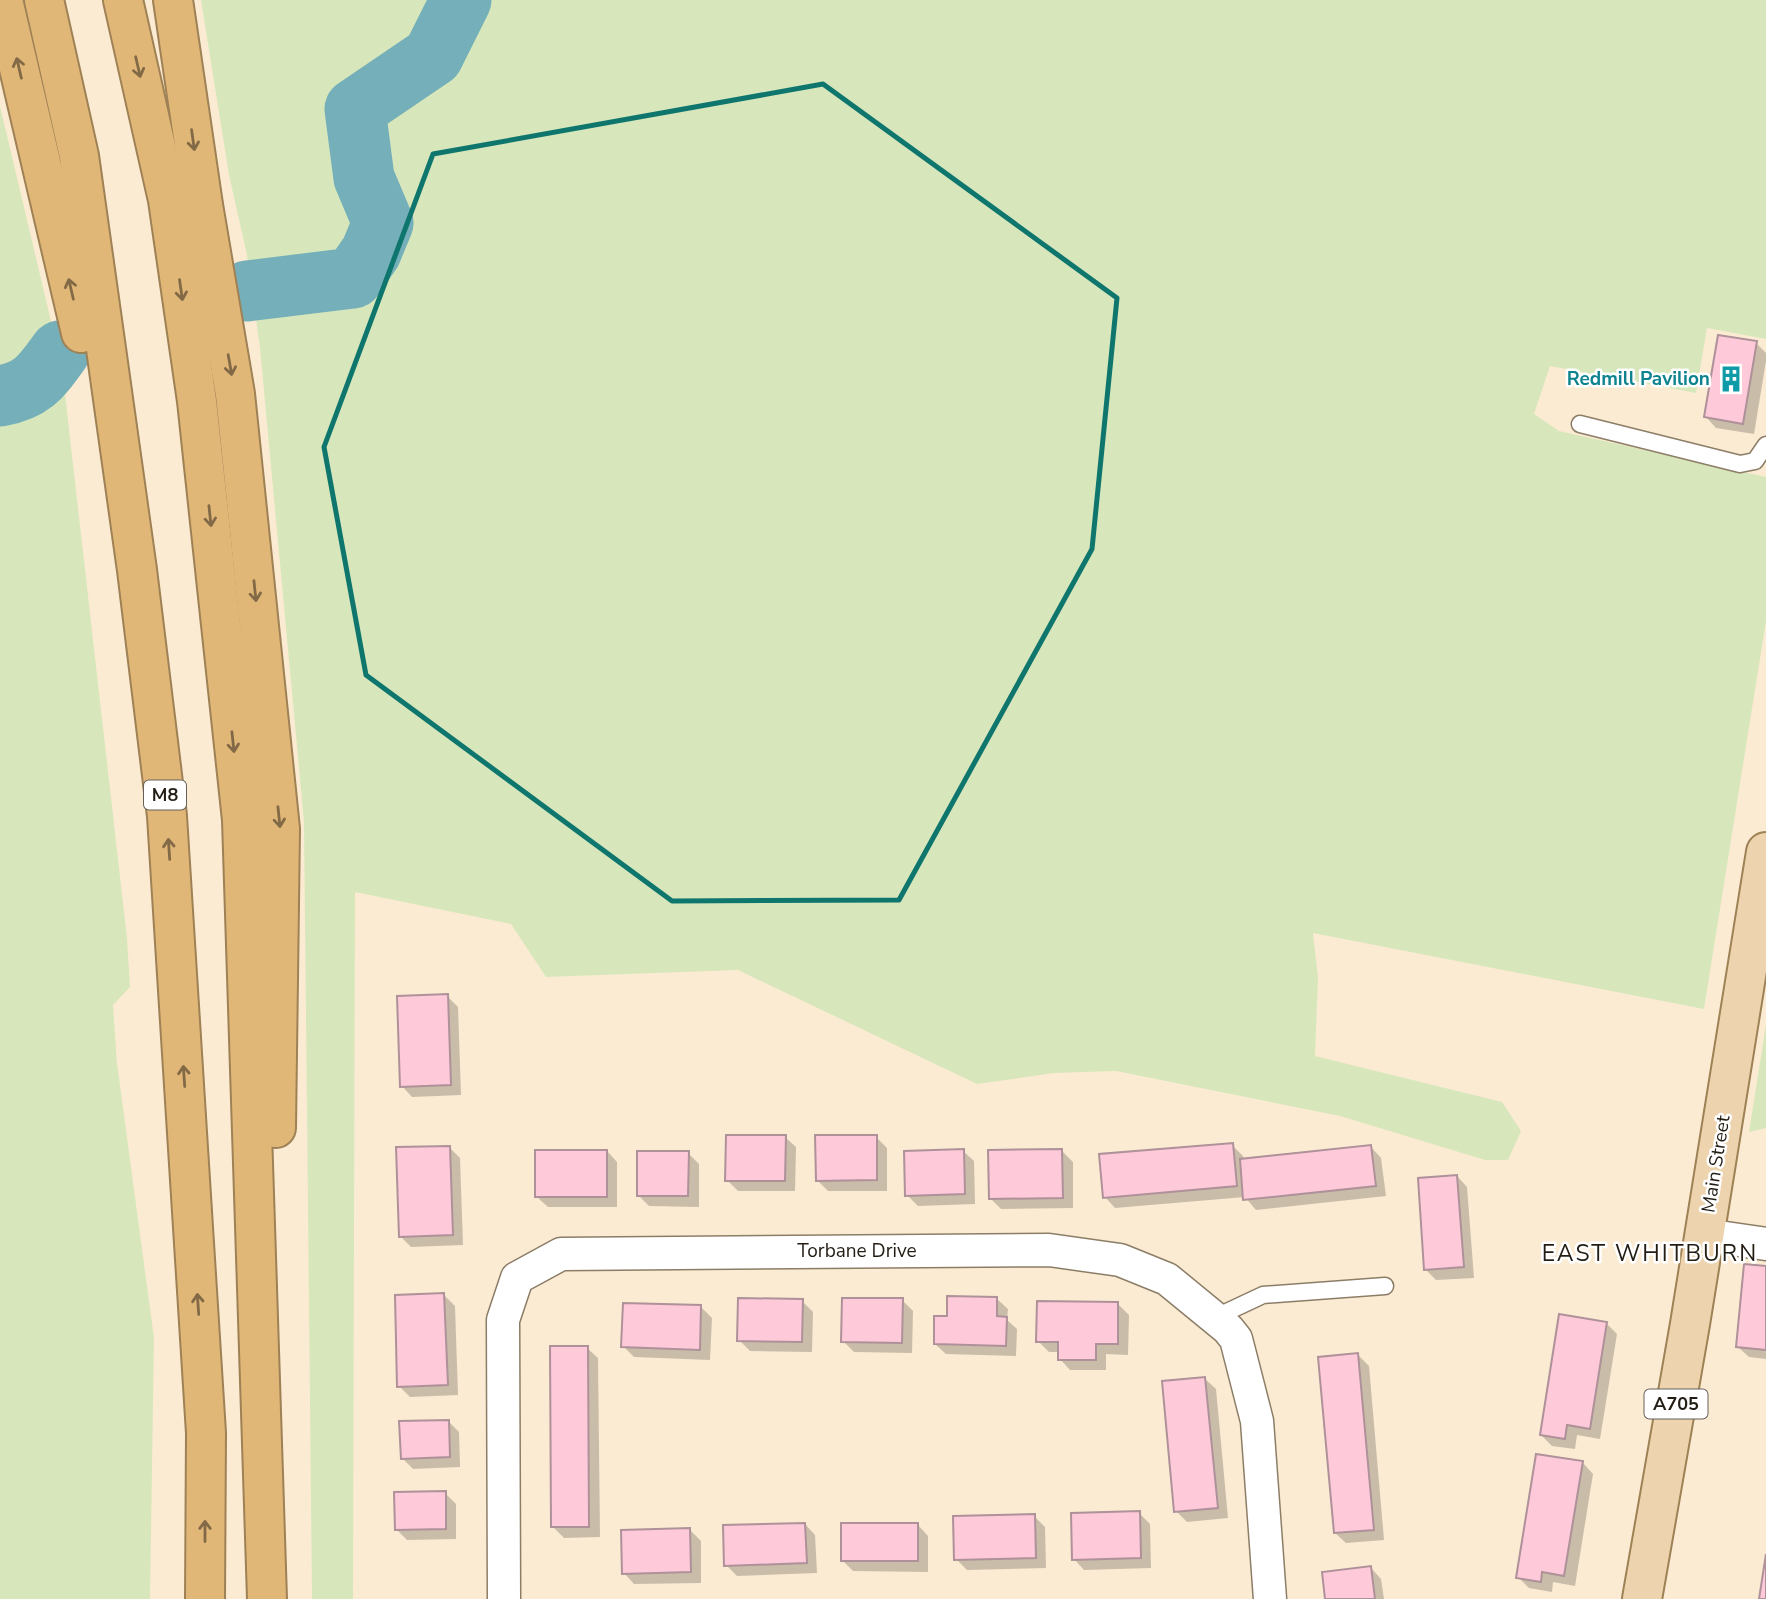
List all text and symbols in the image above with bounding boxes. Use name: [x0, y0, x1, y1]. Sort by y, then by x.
one-way arrow: [132, 55, 146, 78]
one-way arrow: [12, 57, 25, 80]
one-way arrow: [187, 128, 200, 151]
one-way arrow: [64, 278, 77, 301]
one-way arrow: [175, 278, 188, 301]
one-way arrow: [224, 353, 237, 376]
building icon: Redmill Pavilion: [1716, 364, 1746, 394]
place label: Redmill Pavilion: [1567, 366, 1710, 392]
one-way arrow: [203, 504, 216, 526]
one-way arrow: [249, 579, 262, 602]
one-way arrow: [227, 730, 240, 753]
road number: M8: [144, 780, 186, 810]
one-way arrow: [273, 805, 286, 828]
one-way arrow: [163, 838, 176, 861]
one-way arrow: [177, 1065, 190, 1088]
street label: Main Street: [1695, 1113, 1737, 1215]
street label: Torbane Drive: [797, 1238, 917, 1264]
district label: EAST WHITBURN: [1542, 1238, 1758, 1269]
one-way arrow: [191, 1293, 204, 1315]
road number: A705: [1644, 1390, 1708, 1419]
one-way arrow: [198, 1520, 212, 1543]

